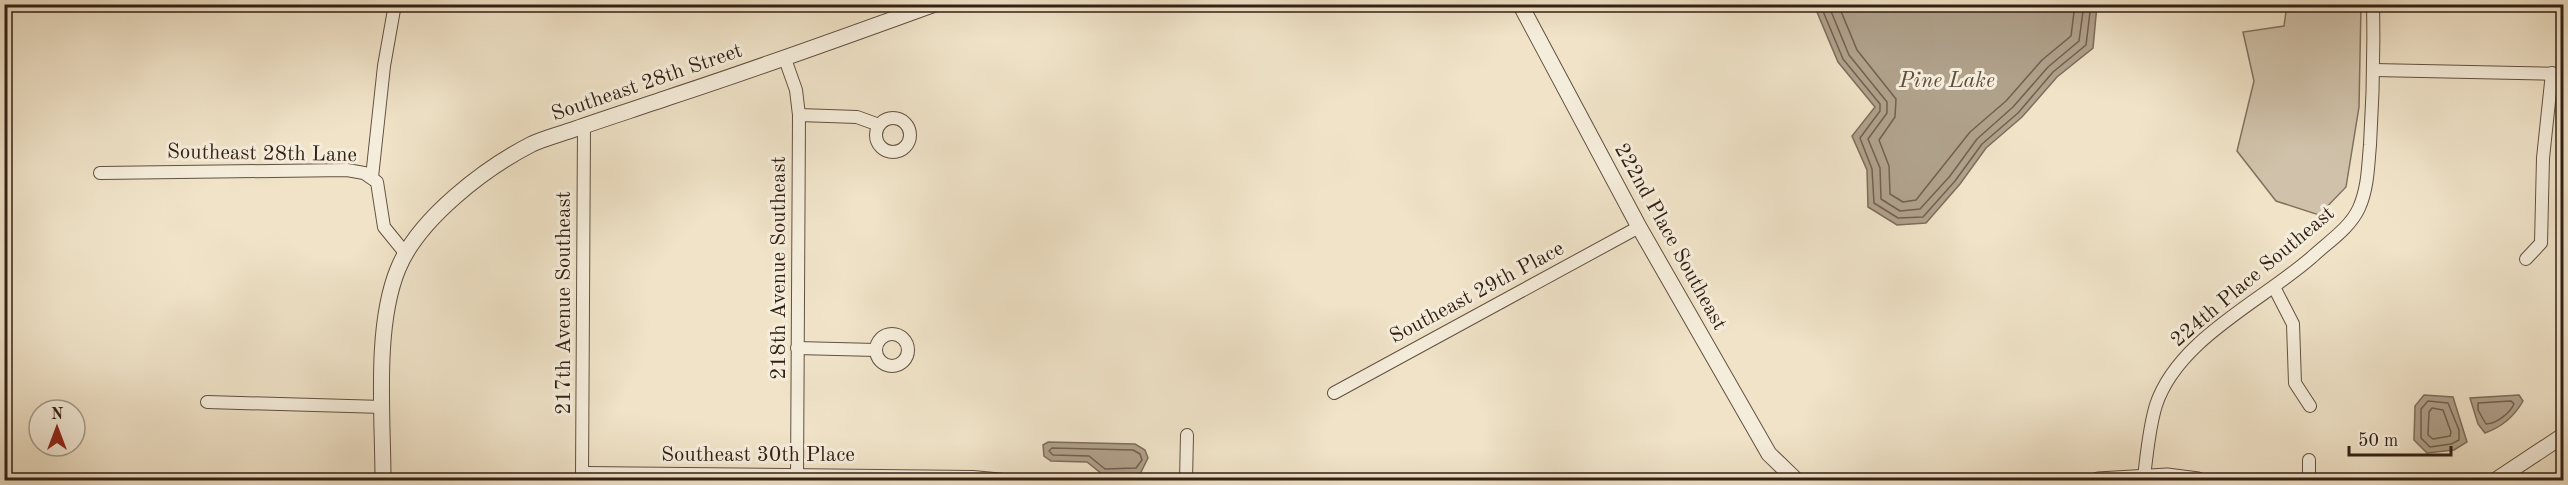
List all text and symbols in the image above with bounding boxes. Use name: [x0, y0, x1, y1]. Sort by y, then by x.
street label: Southeast 28th Street: [549, 40, 745, 126]
water label: Pine Lake: [1898, 70, 1995, 92]
street label: 222nd Place Southeast: [1610, 140, 1730, 334]
street label: Southeast 28th Lane: [167, 142, 357, 166]
street label: 218th Avenue Southeast: [769, 156, 790, 380]
street label: 217th Avenue Southeast: [554, 191, 575, 415]
street label: 224th Place Southeast: [2167, 203, 2339, 351]
street label: Southeast 29th Place: [1386, 238, 1568, 348]
north arrow: [27, 398, 87, 458]
text: N: [51, 407, 64, 423]
scale bar: [2349, 419, 2451, 457]
text: 50 m: [2358, 432, 2398, 450]
street label: Southeast 30th Place: [661, 445, 855, 466]

